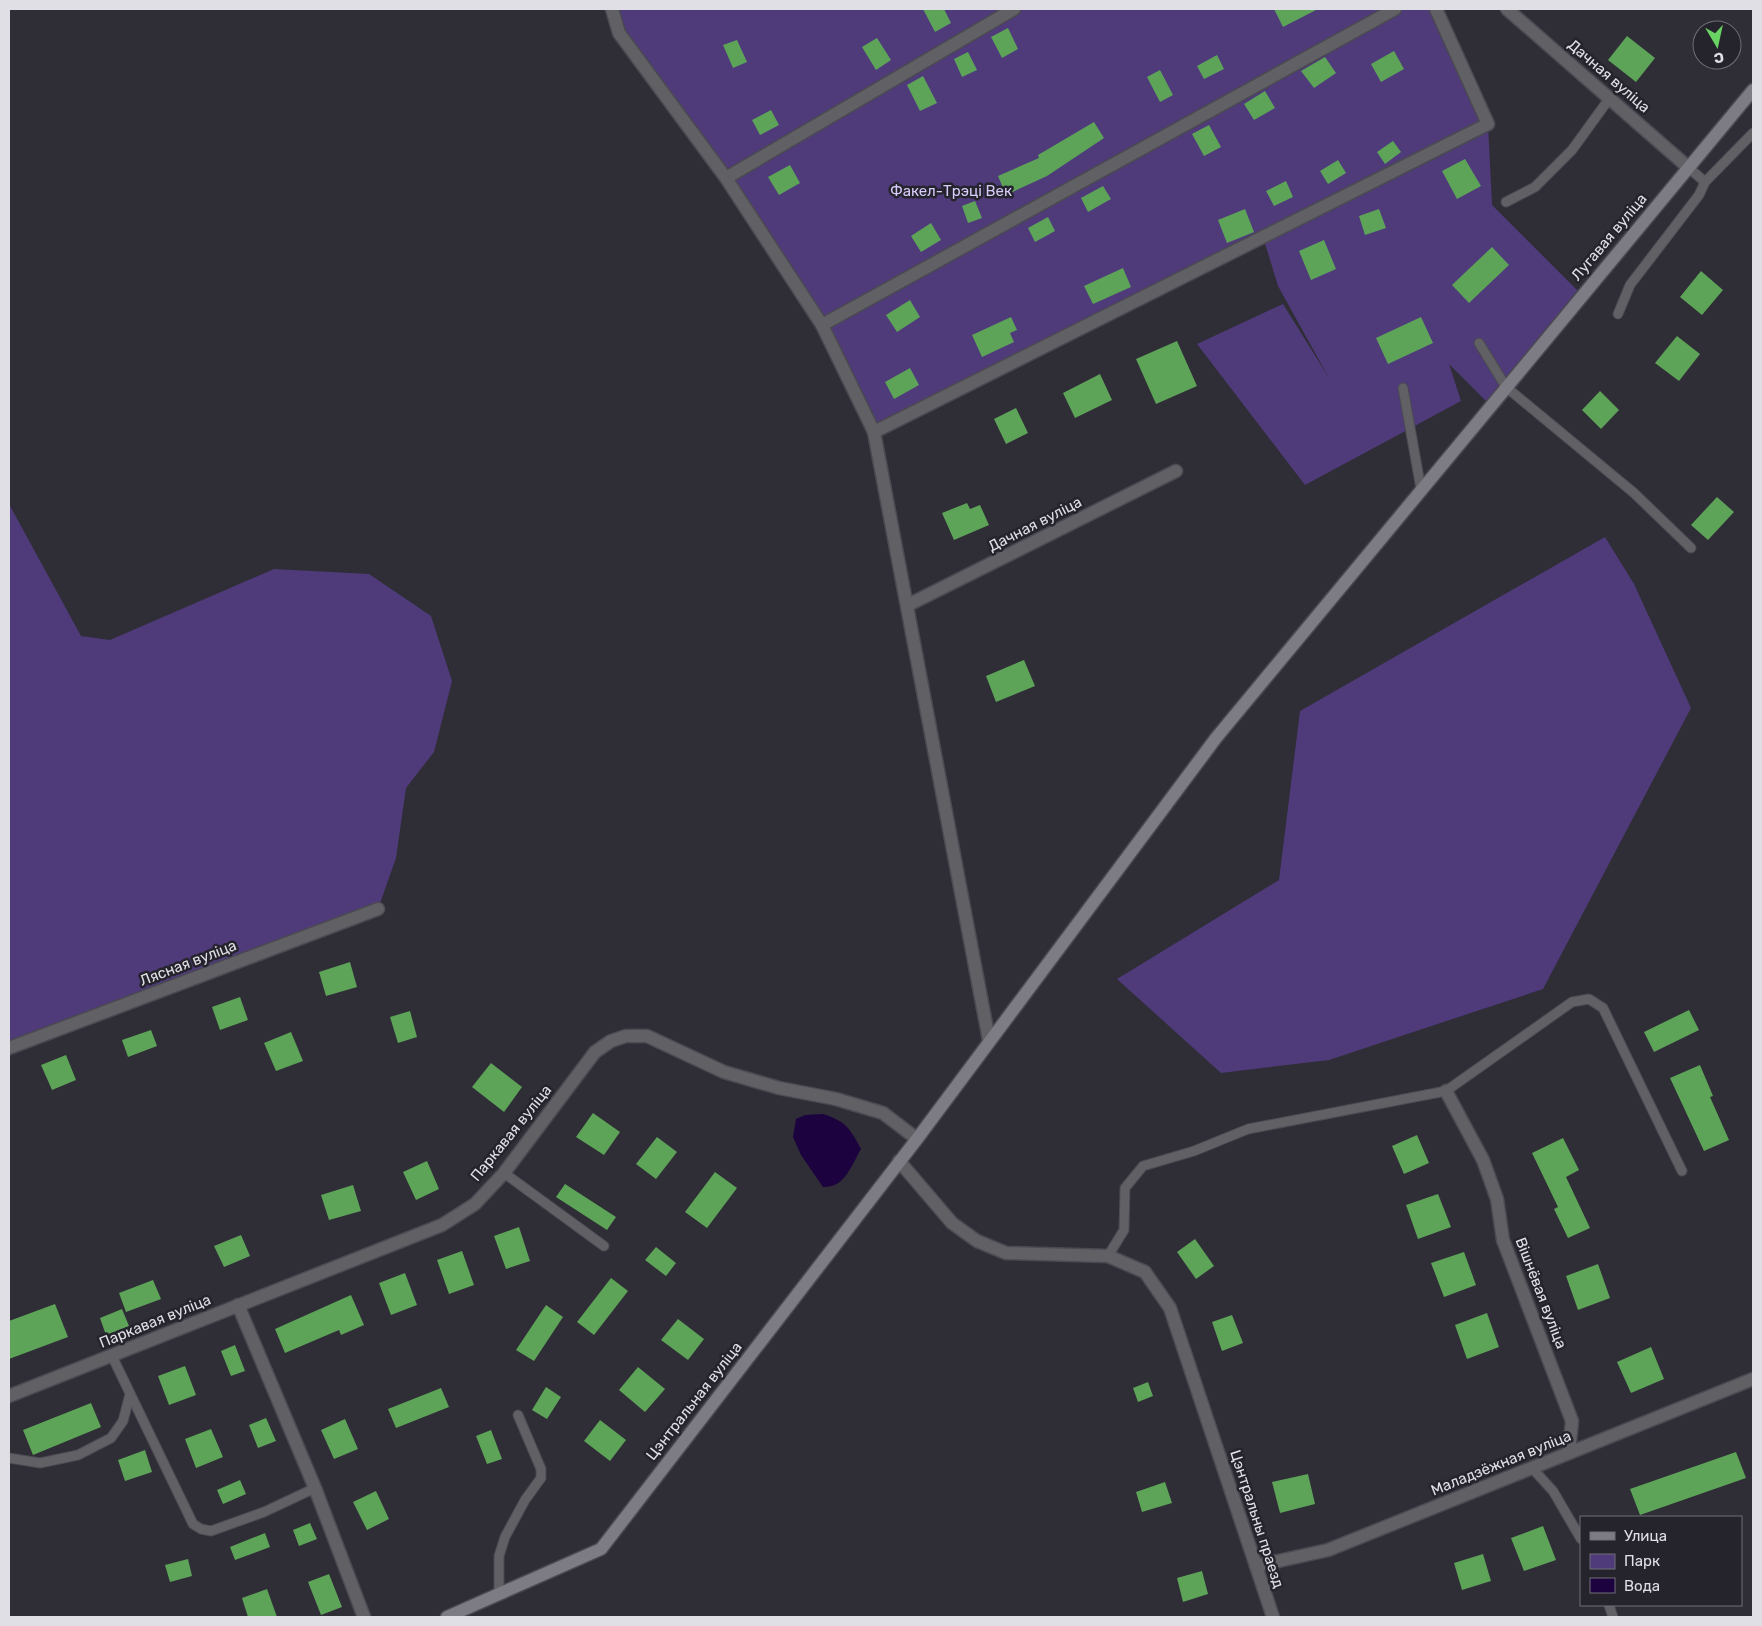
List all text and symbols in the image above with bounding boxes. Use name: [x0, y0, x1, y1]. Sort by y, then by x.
north arrow: [1692, 20, 1742, 70]
street label: Дачная вуліца: [1564, 36, 1654, 116]
text: С: [1713, 48, 1725, 67]
park label: Факел-Трэці Век: [890, 182, 1012, 200]
street label: Лугавая вуліца: [1567, 190, 1651, 284]
street label: Дачная вуліца: [985, 493, 1085, 555]
street label: Лясная вуліца: [137, 936, 239, 990]
street label: Паркавая вуліца: [467, 1081, 555, 1185]
street label: Вішнёвая вуліца: [1512, 1235, 1570, 1351]
street label: Паркавая вуліца: [97, 1290, 213, 1352]
street label: Цэнтральная вуліца: [642, 1338, 746, 1464]
street label: Маладзёжная вуліца: [1428, 1427, 1574, 1499]
street label: Цэнтральны праезд: [1226, 1448, 1288, 1590]
legend: [1580, 1516, 1742, 1606]
text: Улица: [1624, 1527, 1667, 1545]
text: Парк: [1624, 1552, 1660, 1570]
text: Вода: [1624, 1577, 1660, 1595]

